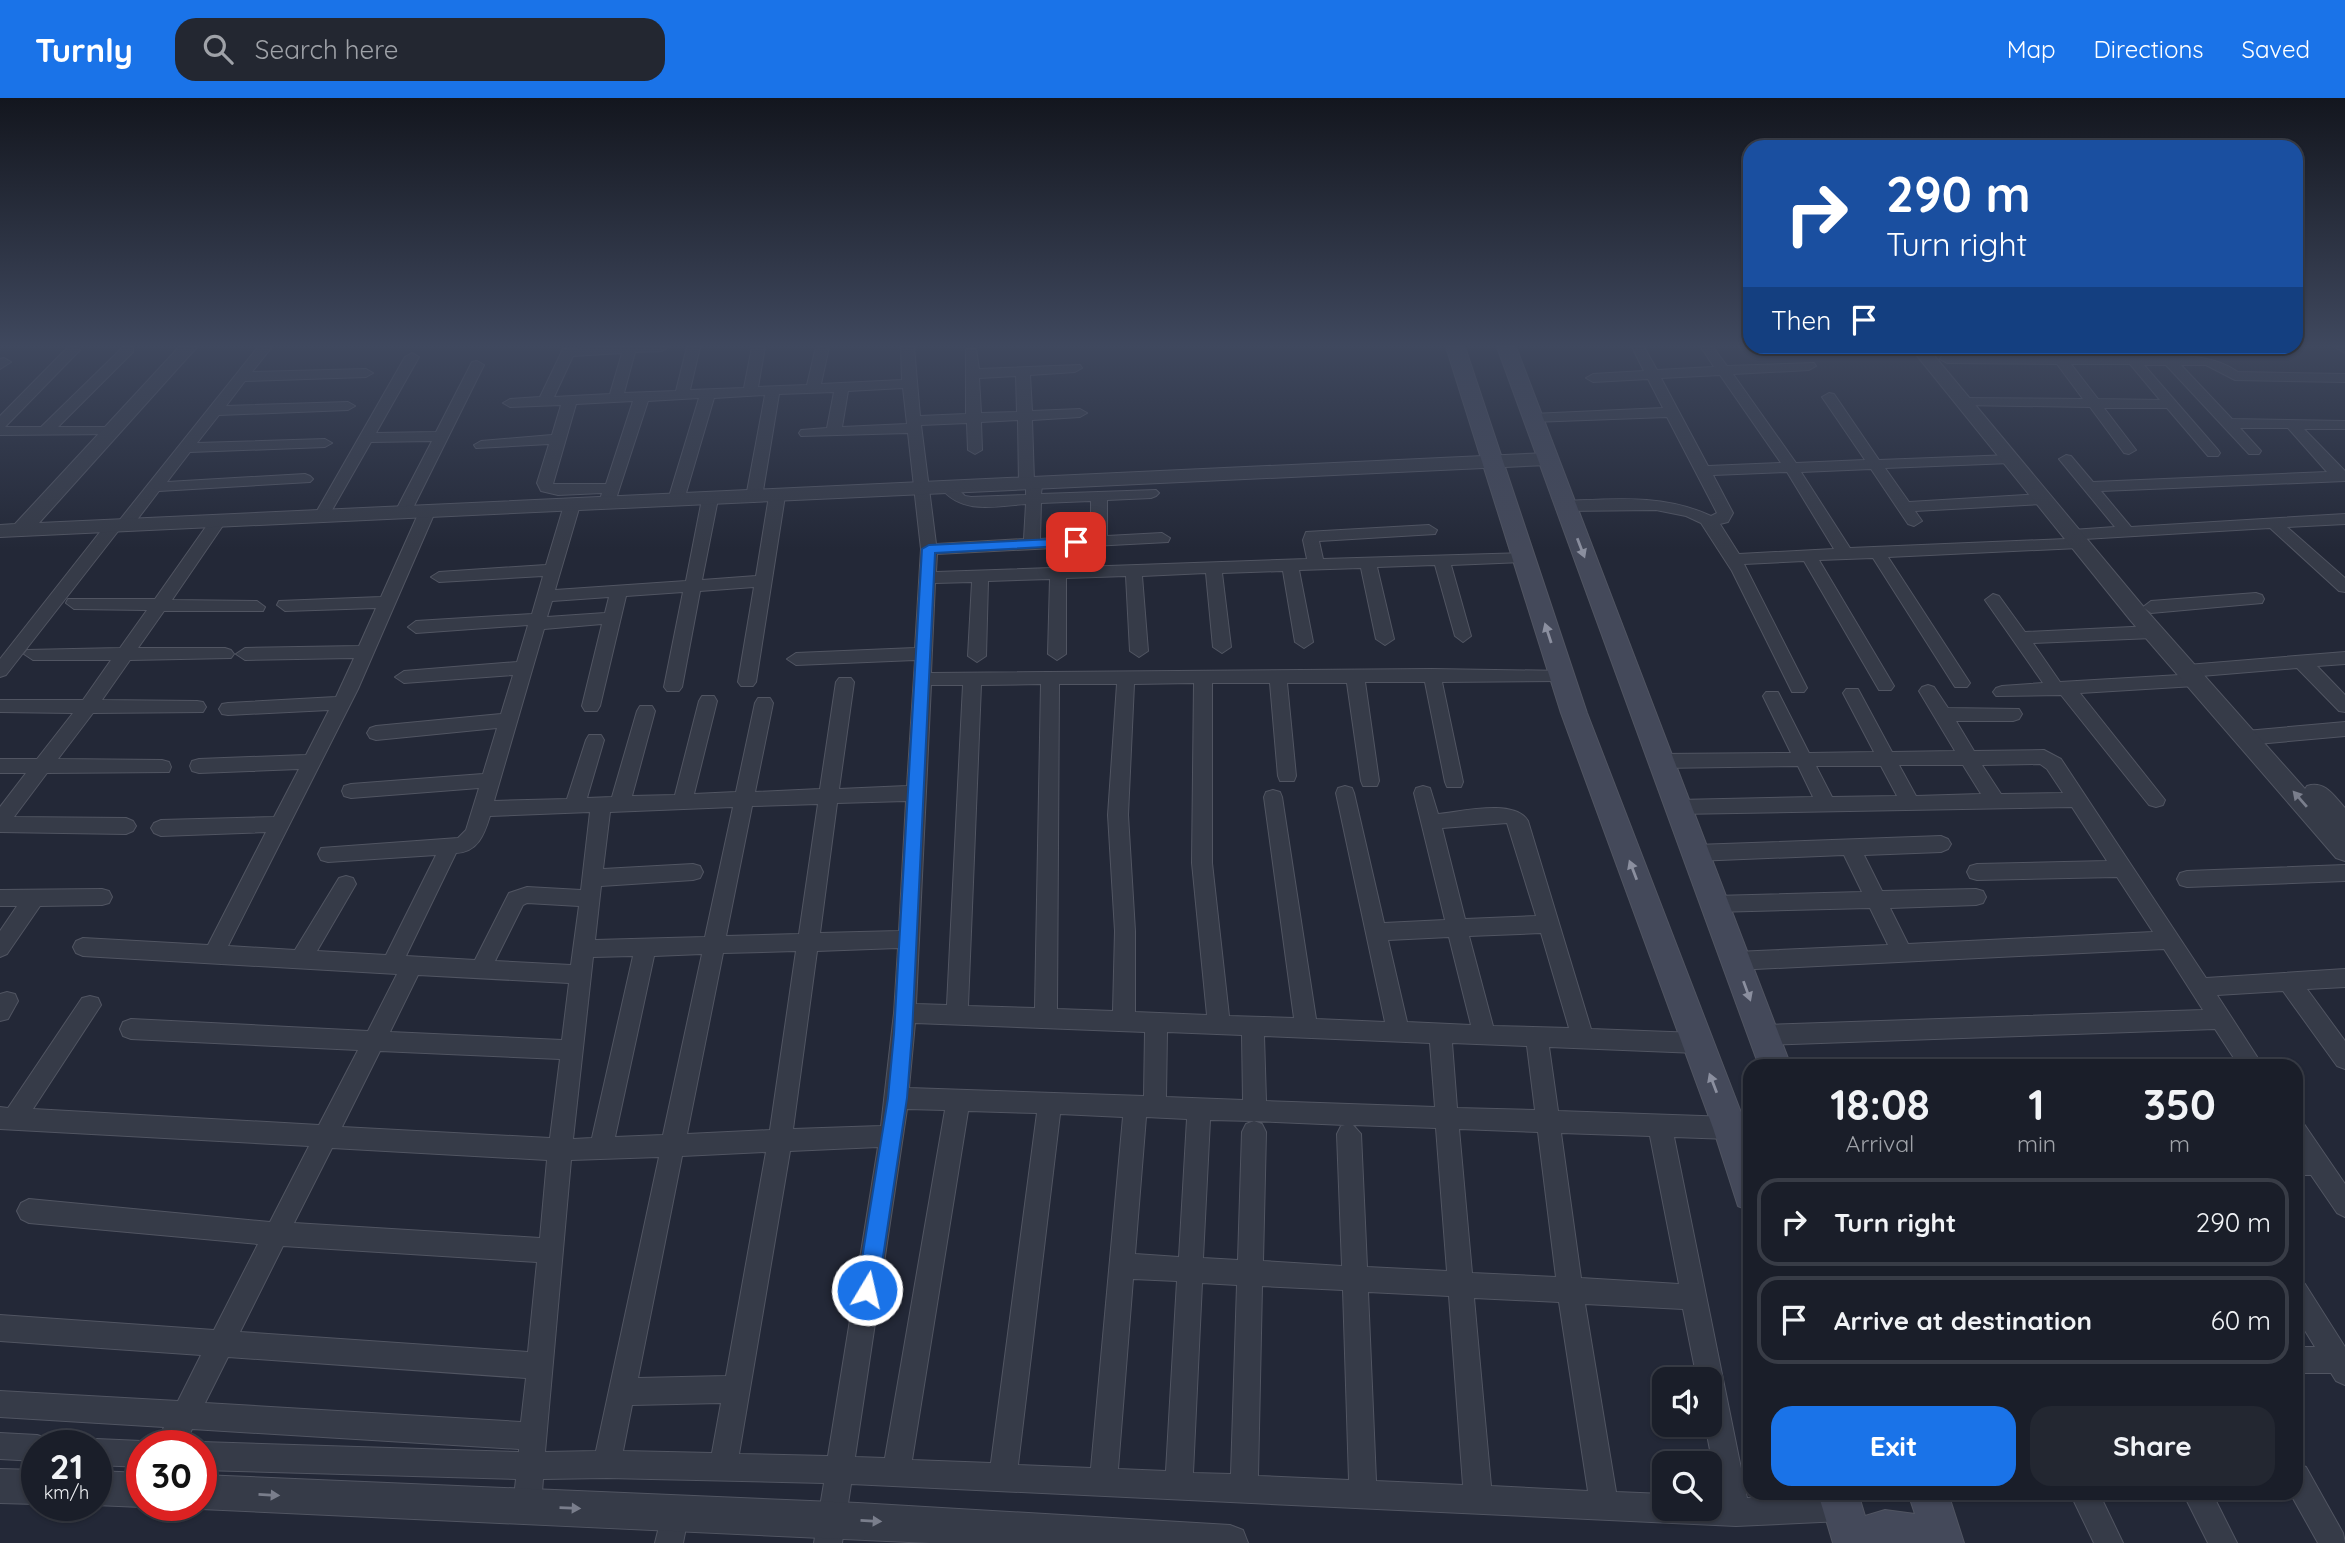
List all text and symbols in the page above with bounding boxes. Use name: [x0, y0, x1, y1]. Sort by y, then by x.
search box: [175, 18, 665, 81]
text: Turnly: [35, 29, 133, 70]
icon: search: [199, 30, 237, 68]
text: Search here: [255, 33, 398, 66]
text: Map: [2007, 34, 2056, 64]
text: Directions: [2094, 34, 2204, 64]
text: Saved: [2242, 34, 2310, 64]
text: 290 m: [1886, 163, 2031, 224]
icon: right: [1771, 168, 1862, 259]
text: Turn right: [1886, 224, 2027, 264]
icon: arrive: [1845, 301, 1883, 339]
text: Then: [1771, 304, 1831, 337]
pin: [1046, 512, 1106, 572]
icon: arrive: [1057, 523, 1095, 561]
one-way arrow: [1576, 538, 1587, 559]
one-way arrow: [1542, 622, 1552, 643]
one-way arrow: [2293, 791, 2308, 808]
one-way arrow: [1627, 860, 1638, 881]
one-way arrow: [1741, 980, 1752, 1001]
one-way arrow: [1707, 1073, 1718, 1094]
text: 18:08: [1830, 1078, 1930, 1131]
text: 1: [2028, 1078, 2045, 1131]
text: 350: [2143, 1078, 2216, 1131]
text: Arrival: [1846, 1129, 1914, 1158]
text: min: [2017, 1129, 2056, 1158]
text: m: [2169, 1129, 2190, 1158]
icon: right: [1775, 1203, 1813, 1241]
text: Turn right: [1834, 1206, 1956, 1239]
text: 290 m: [2196, 1206, 2271, 1239]
position arrow: [830, 1253, 904, 1327]
icon: arrive: [1775, 1301, 1813, 1339]
text: Arrive at destination: [1834, 1304, 2092, 1337]
text: 60 m: [2211, 1304, 2271, 1337]
map controls: [1652, 1367, 1722, 1521]
button: sound: [1652, 1367, 1722, 1437]
button: Exit: [1771, 1406, 2016, 1486]
button: Share: [2030, 1406, 2275, 1486]
speed limit sign: 30: [126, 1430, 217, 1521]
text: 21: [50, 1444, 83, 1488]
button: search: [1652, 1451, 1722, 1521]
text: km/h: [44, 1481, 89, 1504]
one-way arrow: [259, 1490, 281, 1501]
one-way arrow: [559, 1503, 581, 1514]
one-way arrow: [860, 1516, 882, 1527]

